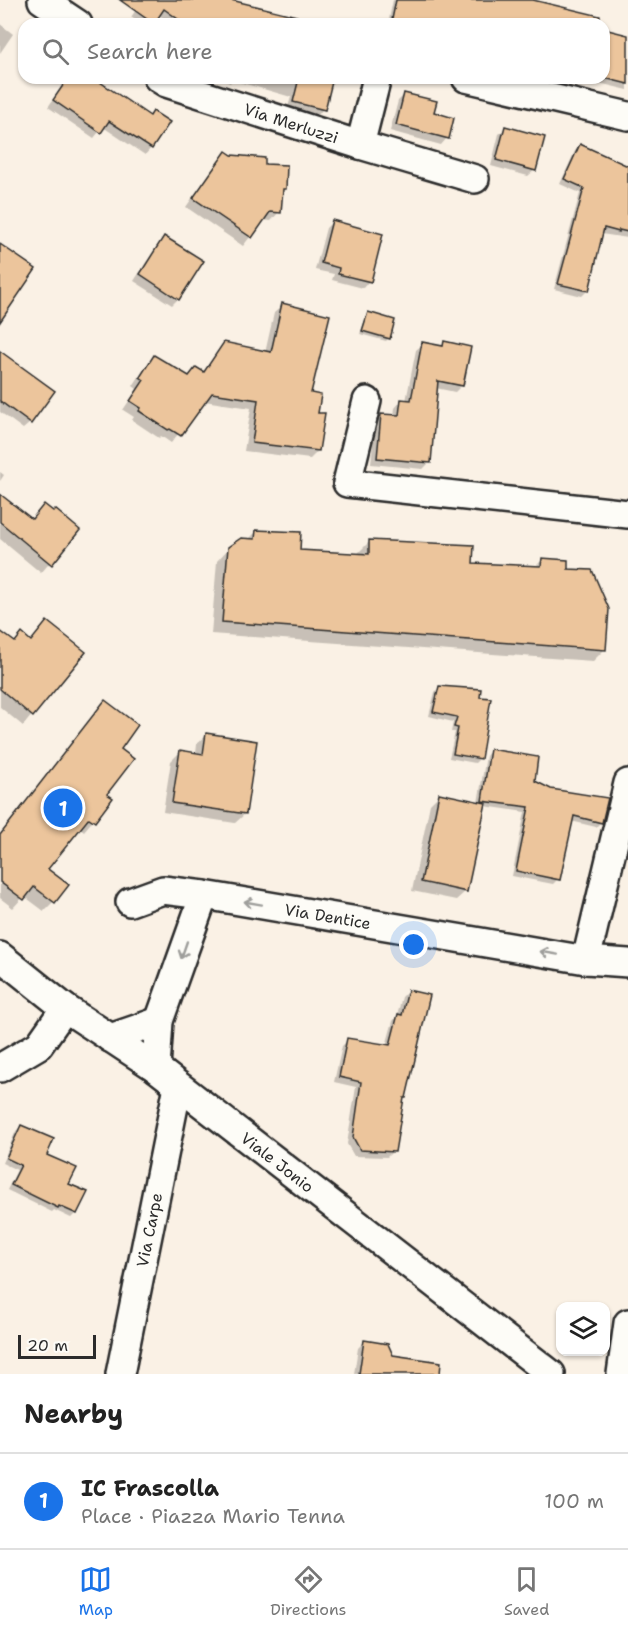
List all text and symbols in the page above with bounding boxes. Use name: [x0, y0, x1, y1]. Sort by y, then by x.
search box: [18, 18, 610, 84]
icon: search: [39, 35, 72, 68]
text: Search here: [87, 37, 213, 66]
street label: Via Merluzzi: [241, 99, 341, 148]
pin: 1: [44, 786, 82, 830]
one-way arrow: [244, 897, 264, 908]
street label: Via Dentice: [283, 899, 372, 934]
your location: [399, 930, 428, 959]
one-way arrow: [178, 940, 189, 959]
one-way arrow: [540, 948, 560, 959]
street label: Viale Jonio: [236, 1128, 318, 1198]
street label: Via Carpe: [132, 1191, 167, 1269]
map controls: [556, 1302, 610, 1356]
button: layers: [556, 1302, 610, 1356]
scale bar: [18, 1332, 96, 1360]
text: 20 m: [27, 1335, 68, 1356]
text: Nearby: [24, 1396, 123, 1431]
text: IC Frascolla: [81, 1474, 219, 1503]
text: 1: [39, 1488, 48, 1514]
text: 100 m: [544, 1488, 604, 1514]
text: Place · Piazza Mario Tenna: [81, 1503, 345, 1529]
tab: Map: [79, 1563, 113, 1620]
tab: Directions: [270, 1563, 347, 1620]
tab: Saved: [504, 1563, 549, 1620]

